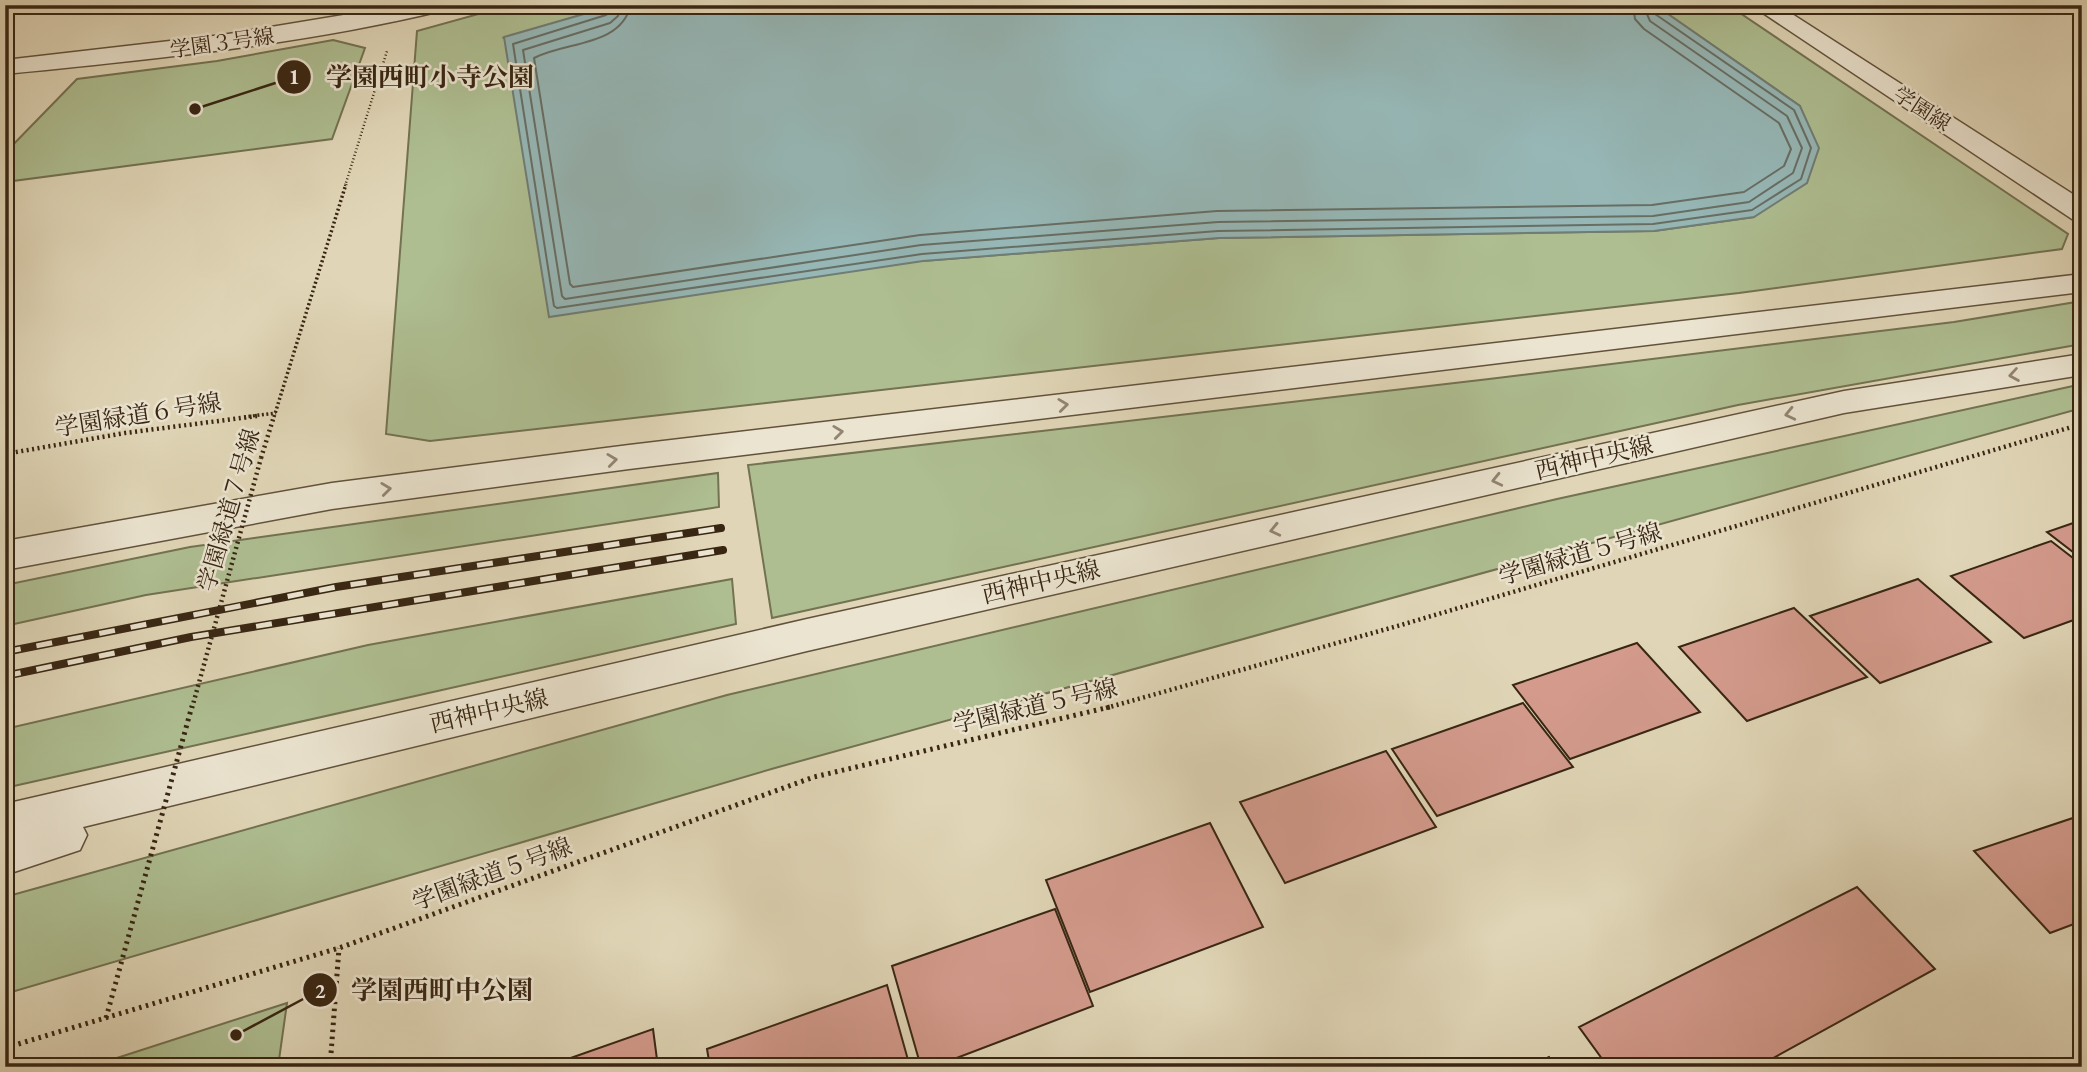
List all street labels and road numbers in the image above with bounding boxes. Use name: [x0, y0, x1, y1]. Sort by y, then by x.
street label: 学園３号線: [168, 22, 276, 63]
street label: 学園線: [1889, 80, 1956, 137]
street label: 学園緑道６号線: [53, 386, 223, 443]
street label: 学園緑道７号線: [190, 425, 267, 595]
street label: 西神中央線: [1532, 429, 1656, 486]
street label: 学園緑道５号線: [1495, 515, 1665, 592]
street label: 西神中央線: [979, 553, 1103, 610]
street label: 学園緑道５号線: [950, 672, 1120, 740]
street label: 西神中央線: [427, 682, 551, 739]
street label: 学園緑道５号線: [408, 830, 576, 917]

